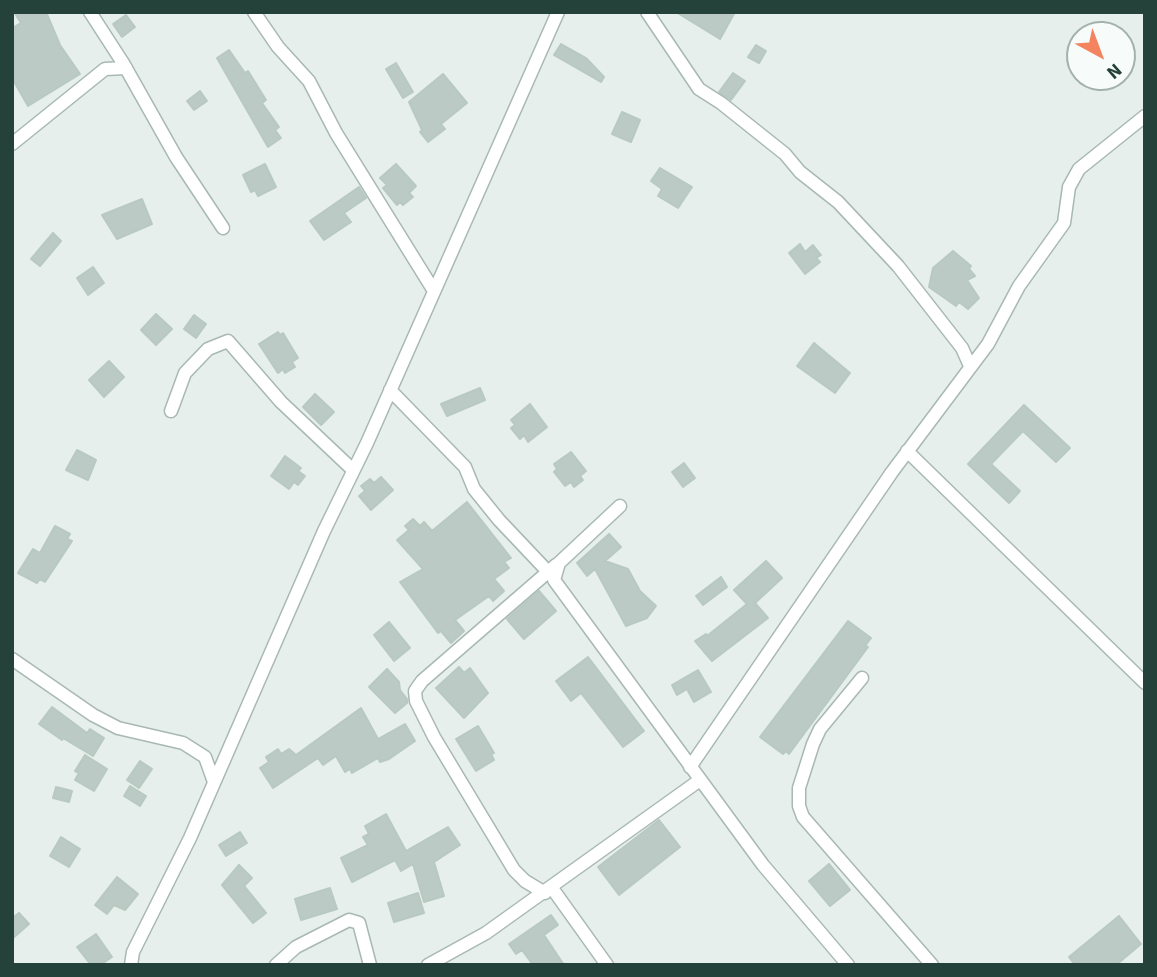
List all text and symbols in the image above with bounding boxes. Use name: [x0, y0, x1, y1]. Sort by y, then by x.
north arrow: [1066, 21, 1136, 91]
text: N: [1100, 56, 1127, 85]

